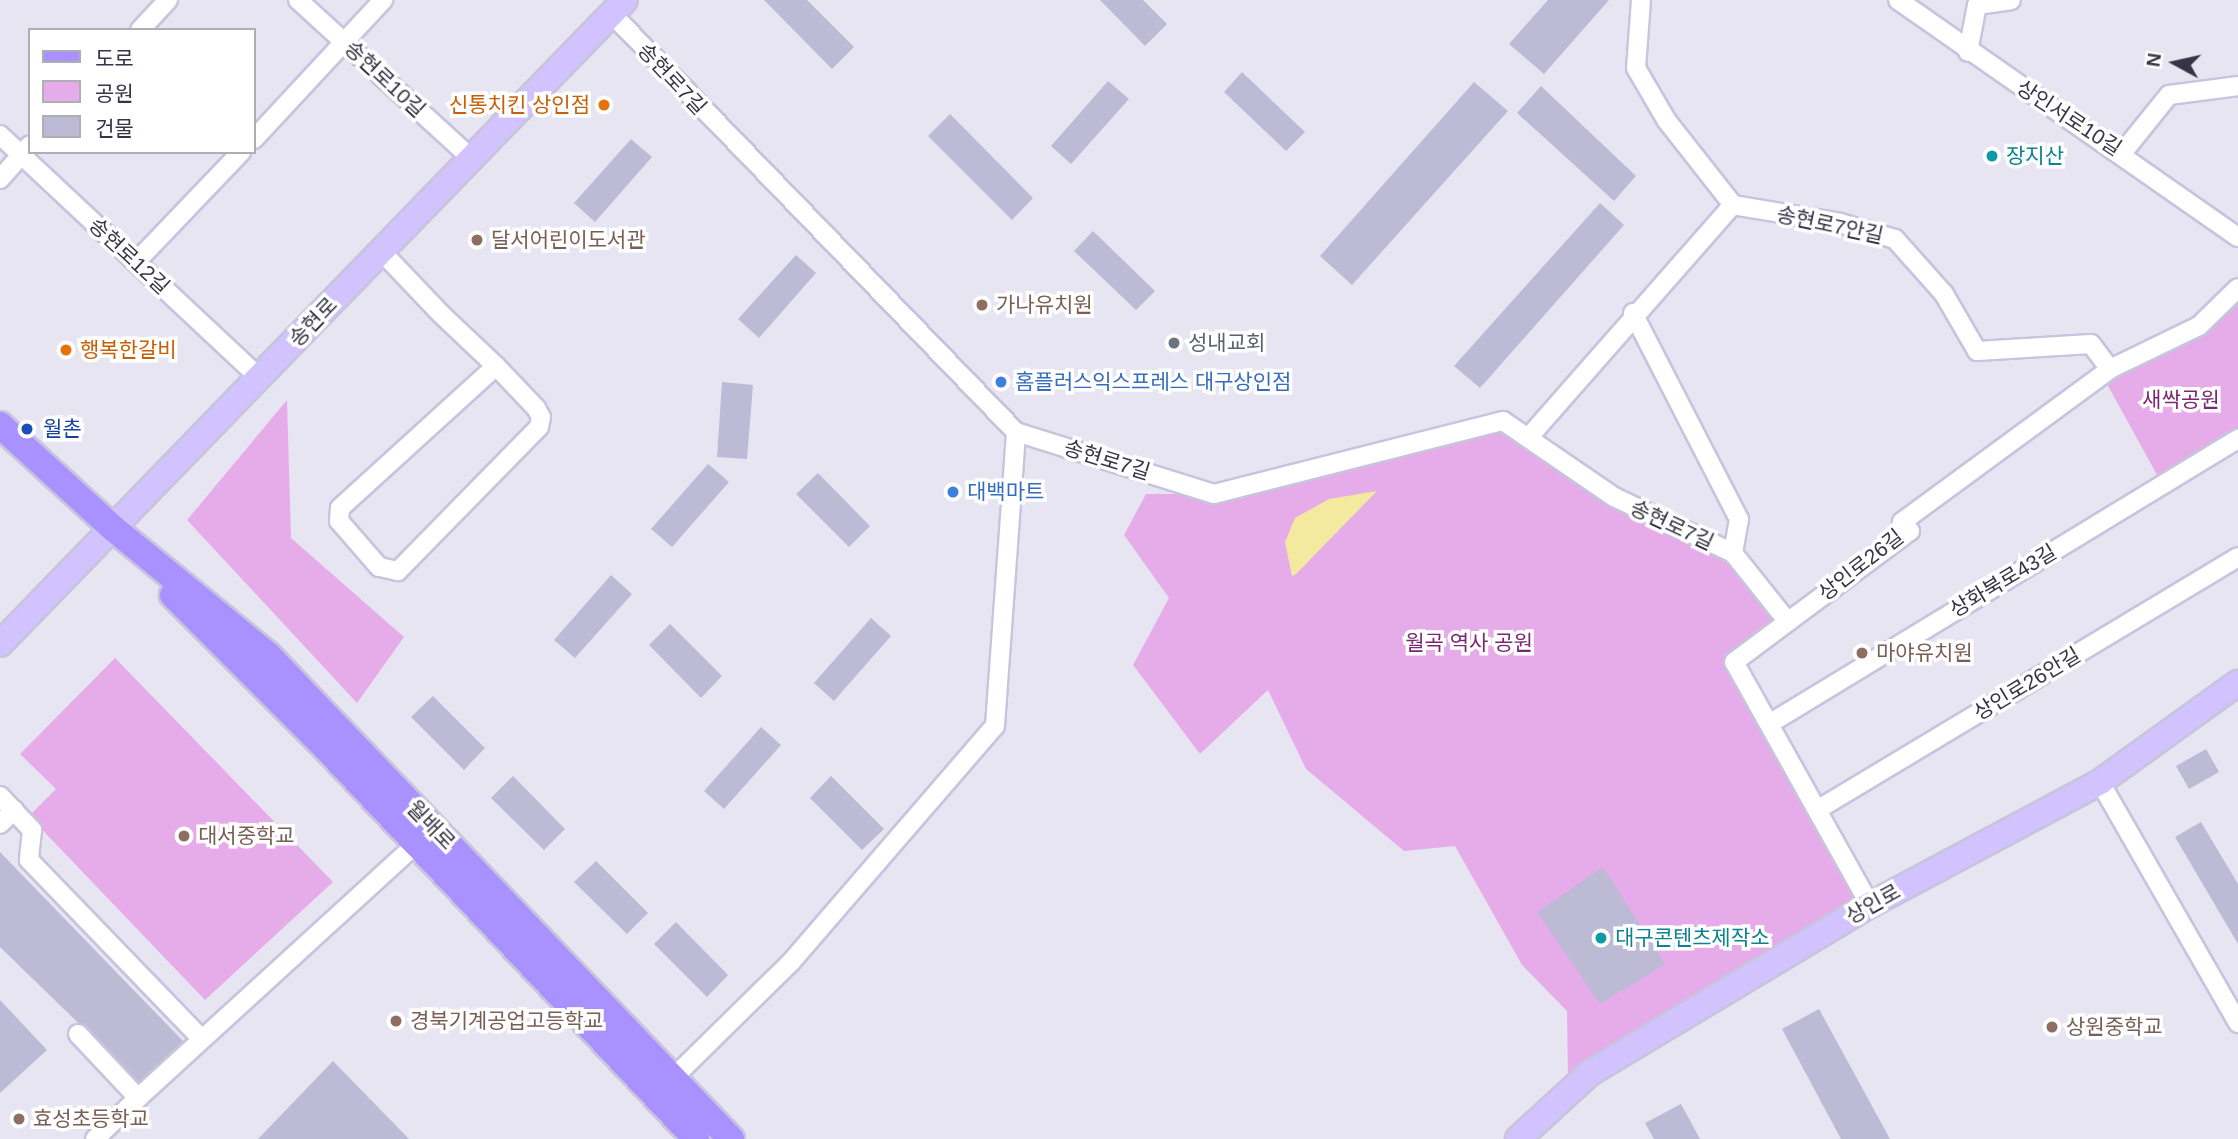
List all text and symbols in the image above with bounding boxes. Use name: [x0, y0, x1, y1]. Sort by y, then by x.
legend: [28, 28, 256, 154]
north arrow: [2140, 28, 2210, 98]
street label: 송현로10길: [340, 35, 430, 123]
street label: 송현로7길: [632, 38, 712, 120]
text: 도로: [95, 47, 134, 70]
text: N: [2142, 52, 2165, 68]
street label: 상인서로10길: [2012, 75, 2126, 161]
text: 공원: [95, 82, 134, 105]
place label: 신통치킨 상인점: [449, 92, 590, 118]
marker: 신통치킨 상인점: [596, 97, 612, 113]
text: 건물: [95, 117, 134, 140]
place label: 장지산: [2006, 143, 2064, 169]
marker: 장지산: [1984, 148, 2000, 164]
street label: 송현로7안길: [1774, 201, 1886, 249]
street label: 송현로12길: [84, 212, 174, 300]
place label: 달서어린이도서관: [491, 227, 646, 253]
marker: 달서어린이도서관: [469, 232, 485, 248]
street label: 송현로: [284, 292, 342, 352]
place label: 가나유치원: [996, 292, 1093, 318]
marker: 가나유치원: [974, 297, 990, 313]
place label: 성내교회: [1188, 330, 1265, 356]
marker: 성내교회: [1166, 335, 1182, 351]
place label: 행복한갈비: [80, 337, 177, 363]
marker: 행복한갈비: [58, 342, 74, 358]
place label: 홈플러스익스프레스 대구상인점: [1015, 369, 1291, 395]
marker: 홈플러스익스프레스 대구상인점: [993, 374, 1009, 390]
park label: 새싹공원: [2142, 387, 2220, 413]
place label: 월촌: [43, 416, 82, 442]
marker: 월촌: [17, 419, 37, 439]
street label: 송현로7길: [1061, 435, 1153, 485]
place label: 대백마트: [967, 479, 1044, 505]
marker: 대백마트: [945, 484, 961, 500]
street label: 송현로7길: [1626, 495, 1718, 555]
street label: 상인로26길: [1814, 524, 1908, 606]
street label: 상화북로43길: [1945, 539, 2061, 623]
park label: 월곡 역사 공원: [1405, 630, 1533, 656]
place label: 마야유치원: [1876, 640, 1973, 666]
street label: 상인로26안길: [1969, 642, 2085, 726]
marker: 마야유치원: [1854, 645, 1870, 661]
street label: 월배로: [402, 795, 460, 855]
place label: 대서중학교: [198, 823, 295, 849]
marker: 대서중학교: [176, 828, 192, 844]
street label: 상인로: [1842, 879, 1904, 929]
place label: 대구콘텐츠제작소: [1615, 925, 1770, 951]
marker: 대구콘텐츠제작소: [1593, 930, 1609, 946]
place label: 경북기계공업고등학교: [410, 1008, 603, 1034]
marker: 경북기계공업고등학교: [388, 1013, 404, 1029]
place label: 상원중학교: [2066, 1014, 2163, 1040]
marker: 상원중학교: [2044, 1019, 2060, 1035]
place label: 효성초등학교: [33, 1106, 149, 1132]
marker: 효성초등학교: [11, 1111, 27, 1127]

